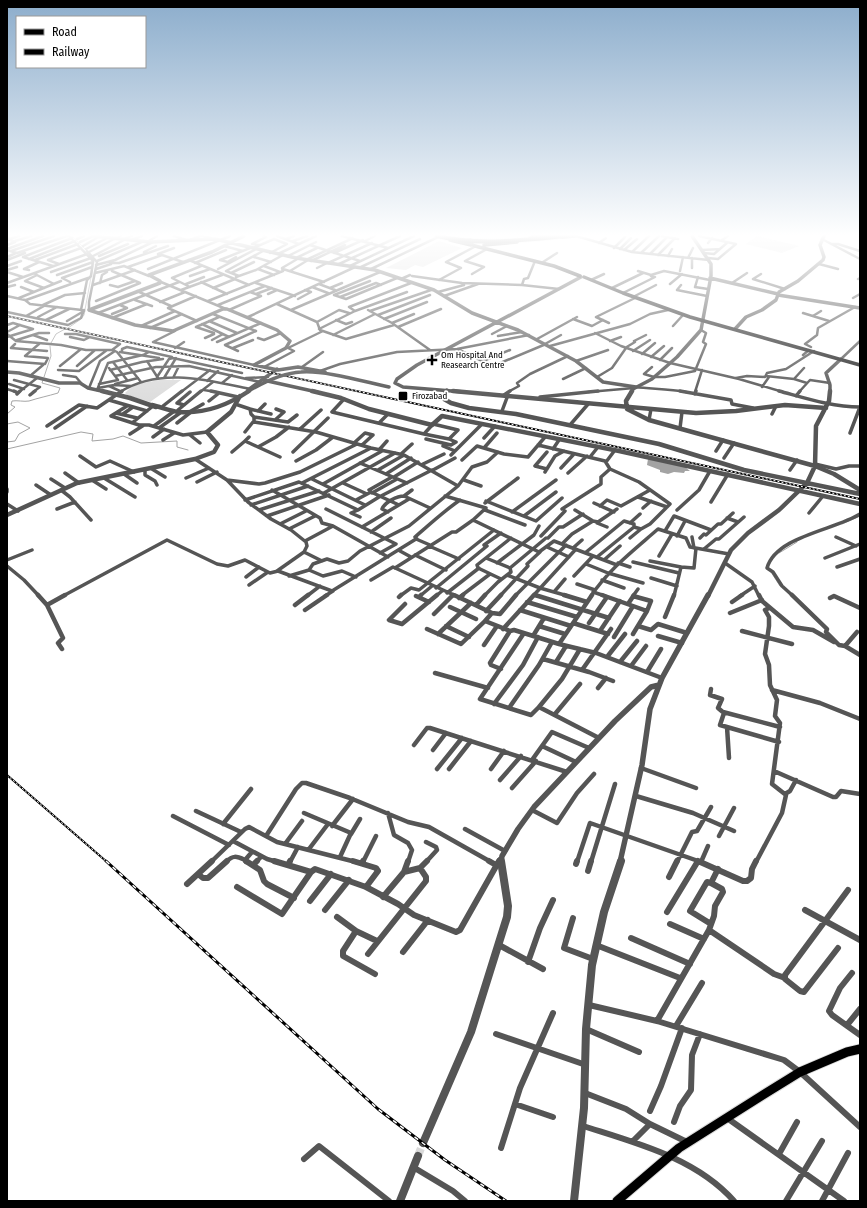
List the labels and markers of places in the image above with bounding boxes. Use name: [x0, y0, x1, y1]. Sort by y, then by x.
place label: Om Hospital And Reasearch Centre: [441, 350, 505, 370]
marker: Om Hospital And Reasearch Centre: [426, 354, 438, 366]
marker: Firozabad: [397, 390, 409, 402]
place label: Firozabad: [412, 391, 447, 401]

